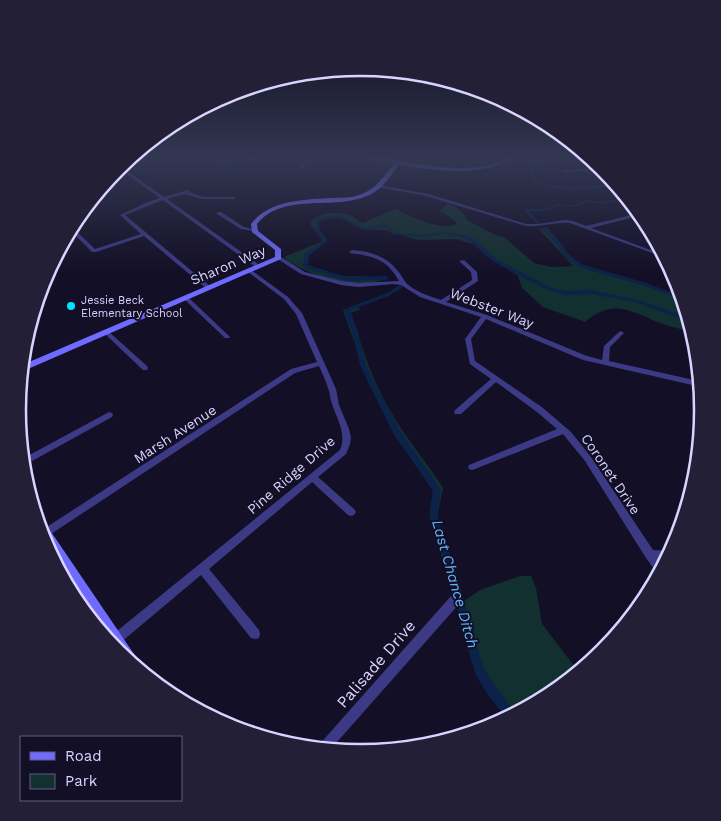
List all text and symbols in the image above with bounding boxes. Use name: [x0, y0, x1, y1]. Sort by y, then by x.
street label: Sharon Way: [188, 242, 269, 288]
street label: Webster Way: [448, 285, 537, 332]
place label: Jessie Beck Elementary School: [81, 294, 183, 320]
marker: Jessie Beck Elementary School: [65, 300, 77, 312]
street label: Marsh Avenue: [131, 401, 219, 467]
street label: Coronet Drive: [578, 431, 644, 517]
street label: Pine Ridge Drive: [244, 433, 338, 517]
water label: Last Chance Ditch: [428, 518, 482, 650]
street label: Palisade Drive: [333, 616, 419, 712]
legend: [20, 736, 182, 801]
text: Road: [65, 747, 102, 765]
text: Park: [65, 772, 98, 790]

